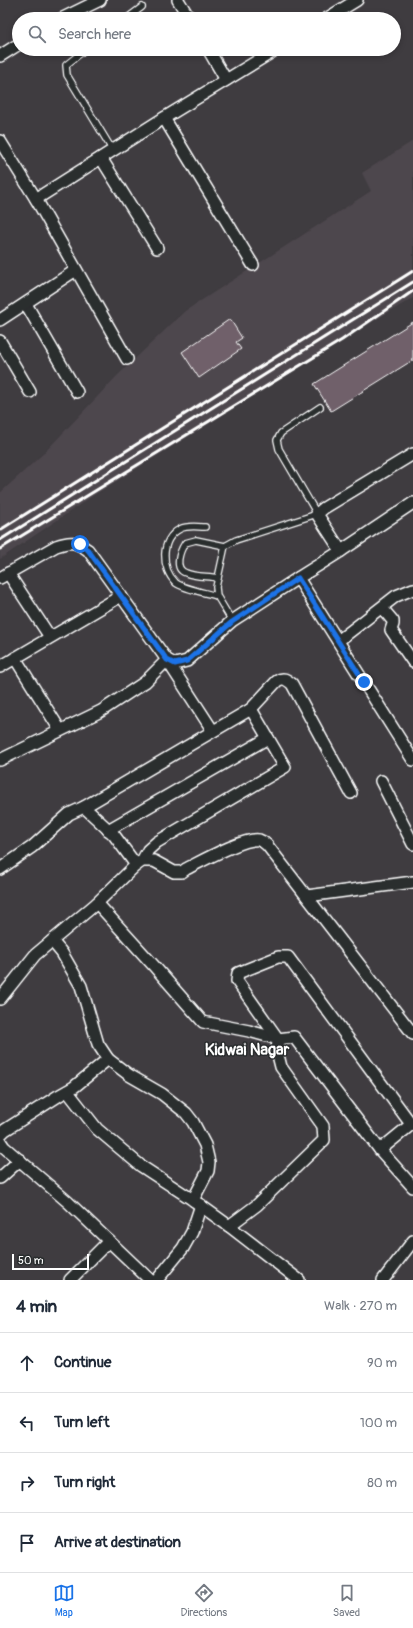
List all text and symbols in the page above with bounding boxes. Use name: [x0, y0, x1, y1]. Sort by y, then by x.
search box: [12, 12, 401, 56]
icon: search: [26, 23, 48, 45]
text: Search here: [58, 25, 131, 44]
route start: [71, 535, 89, 553]
route end: [355, 673, 373, 691]
district label: Kidwai Nagar: [205, 1040, 289, 1060]
scale bar: [12, 1252, 89, 1271]
text: 50 m: [18, 1254, 44, 1267]
text: 4 min: [16, 1296, 57, 1317]
text: Walk · 270 m: [324, 1298, 397, 1314]
icon: ahead: [16, 1352, 38, 1374]
text: Continue: [54, 1353, 112, 1372]
text: 90 m: [367, 1355, 397, 1371]
icon: left: [16, 1412, 38, 1434]
text: Turn left: [54, 1413, 110, 1432]
text: 100 m: [360, 1415, 397, 1431]
icon: right: [16, 1472, 38, 1494]
text: Turn right: [54, 1473, 115, 1492]
text: 80 m: [367, 1475, 397, 1491]
icon: arrive: [16, 1532, 38, 1554]
text: Arrive at destination: [54, 1533, 181, 1552]
tab: Map: [53, 1582, 75, 1619]
tab: Directions: [181, 1582, 227, 1619]
tab: Saved: [333, 1582, 360, 1619]

